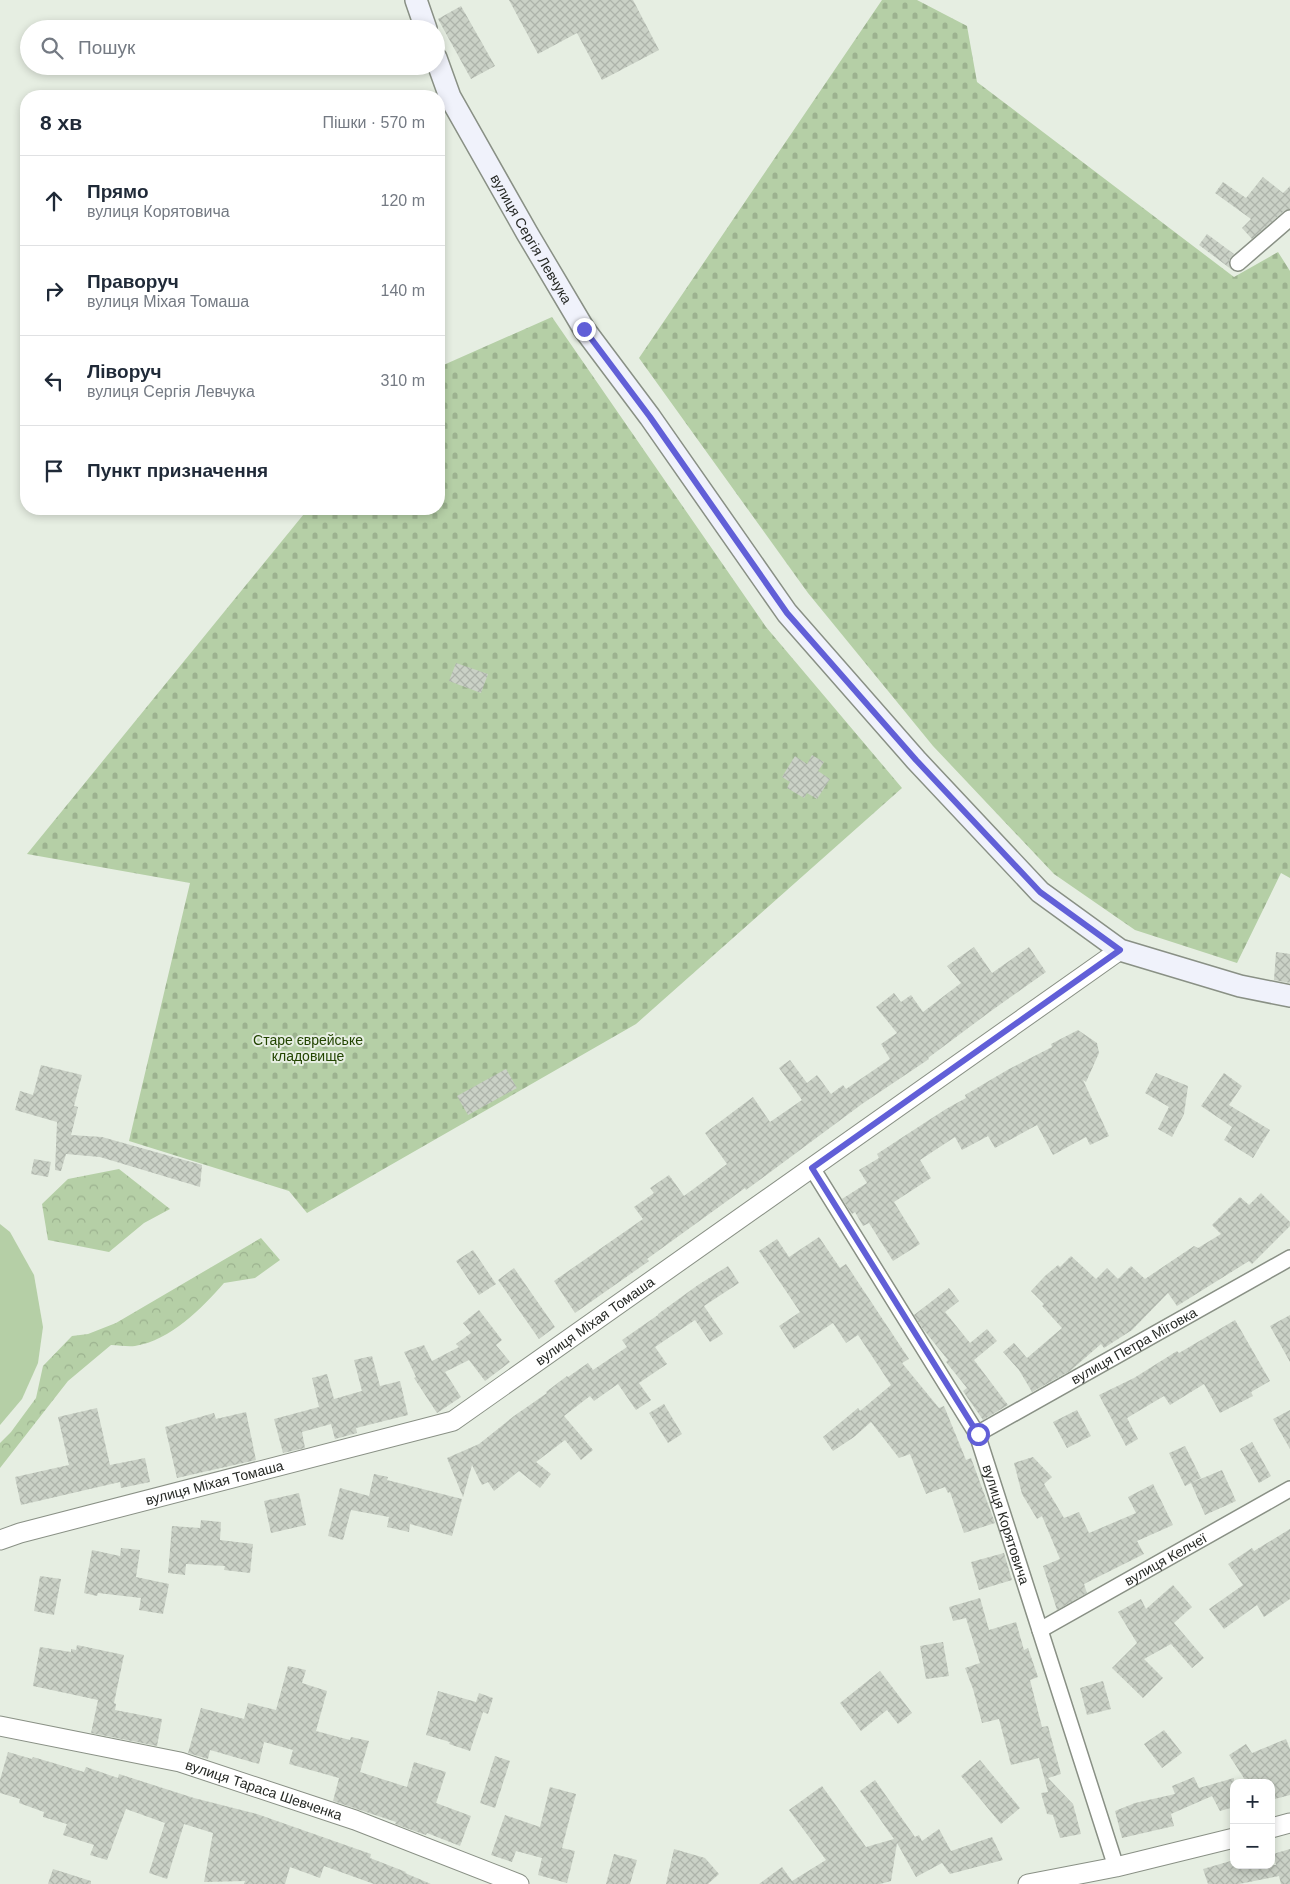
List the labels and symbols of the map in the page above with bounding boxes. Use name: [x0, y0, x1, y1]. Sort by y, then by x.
street label: вулиця Сергія Левчука: [487, 171, 575, 307]
route end: [573, 318, 596, 341]
park label: Старе єврейське кладовище: [253, 1032, 363, 1064]
street label: вулиця Міхая Томаша: [532, 1273, 658, 1368]
street label: вулиця Петра Міговка: [1068, 1304, 1200, 1387]
route start: [967, 1423, 990, 1446]
street label: вулиця Міхая Томаша: [144, 1457, 285, 1508]
street label: вулиця Корятовича: [979, 1462, 1033, 1587]
street label: вулиця Келчеї: [1122, 1530, 1209, 1589]
street label: вулиця Тараса Шевченка: [184, 1756, 344, 1823]

